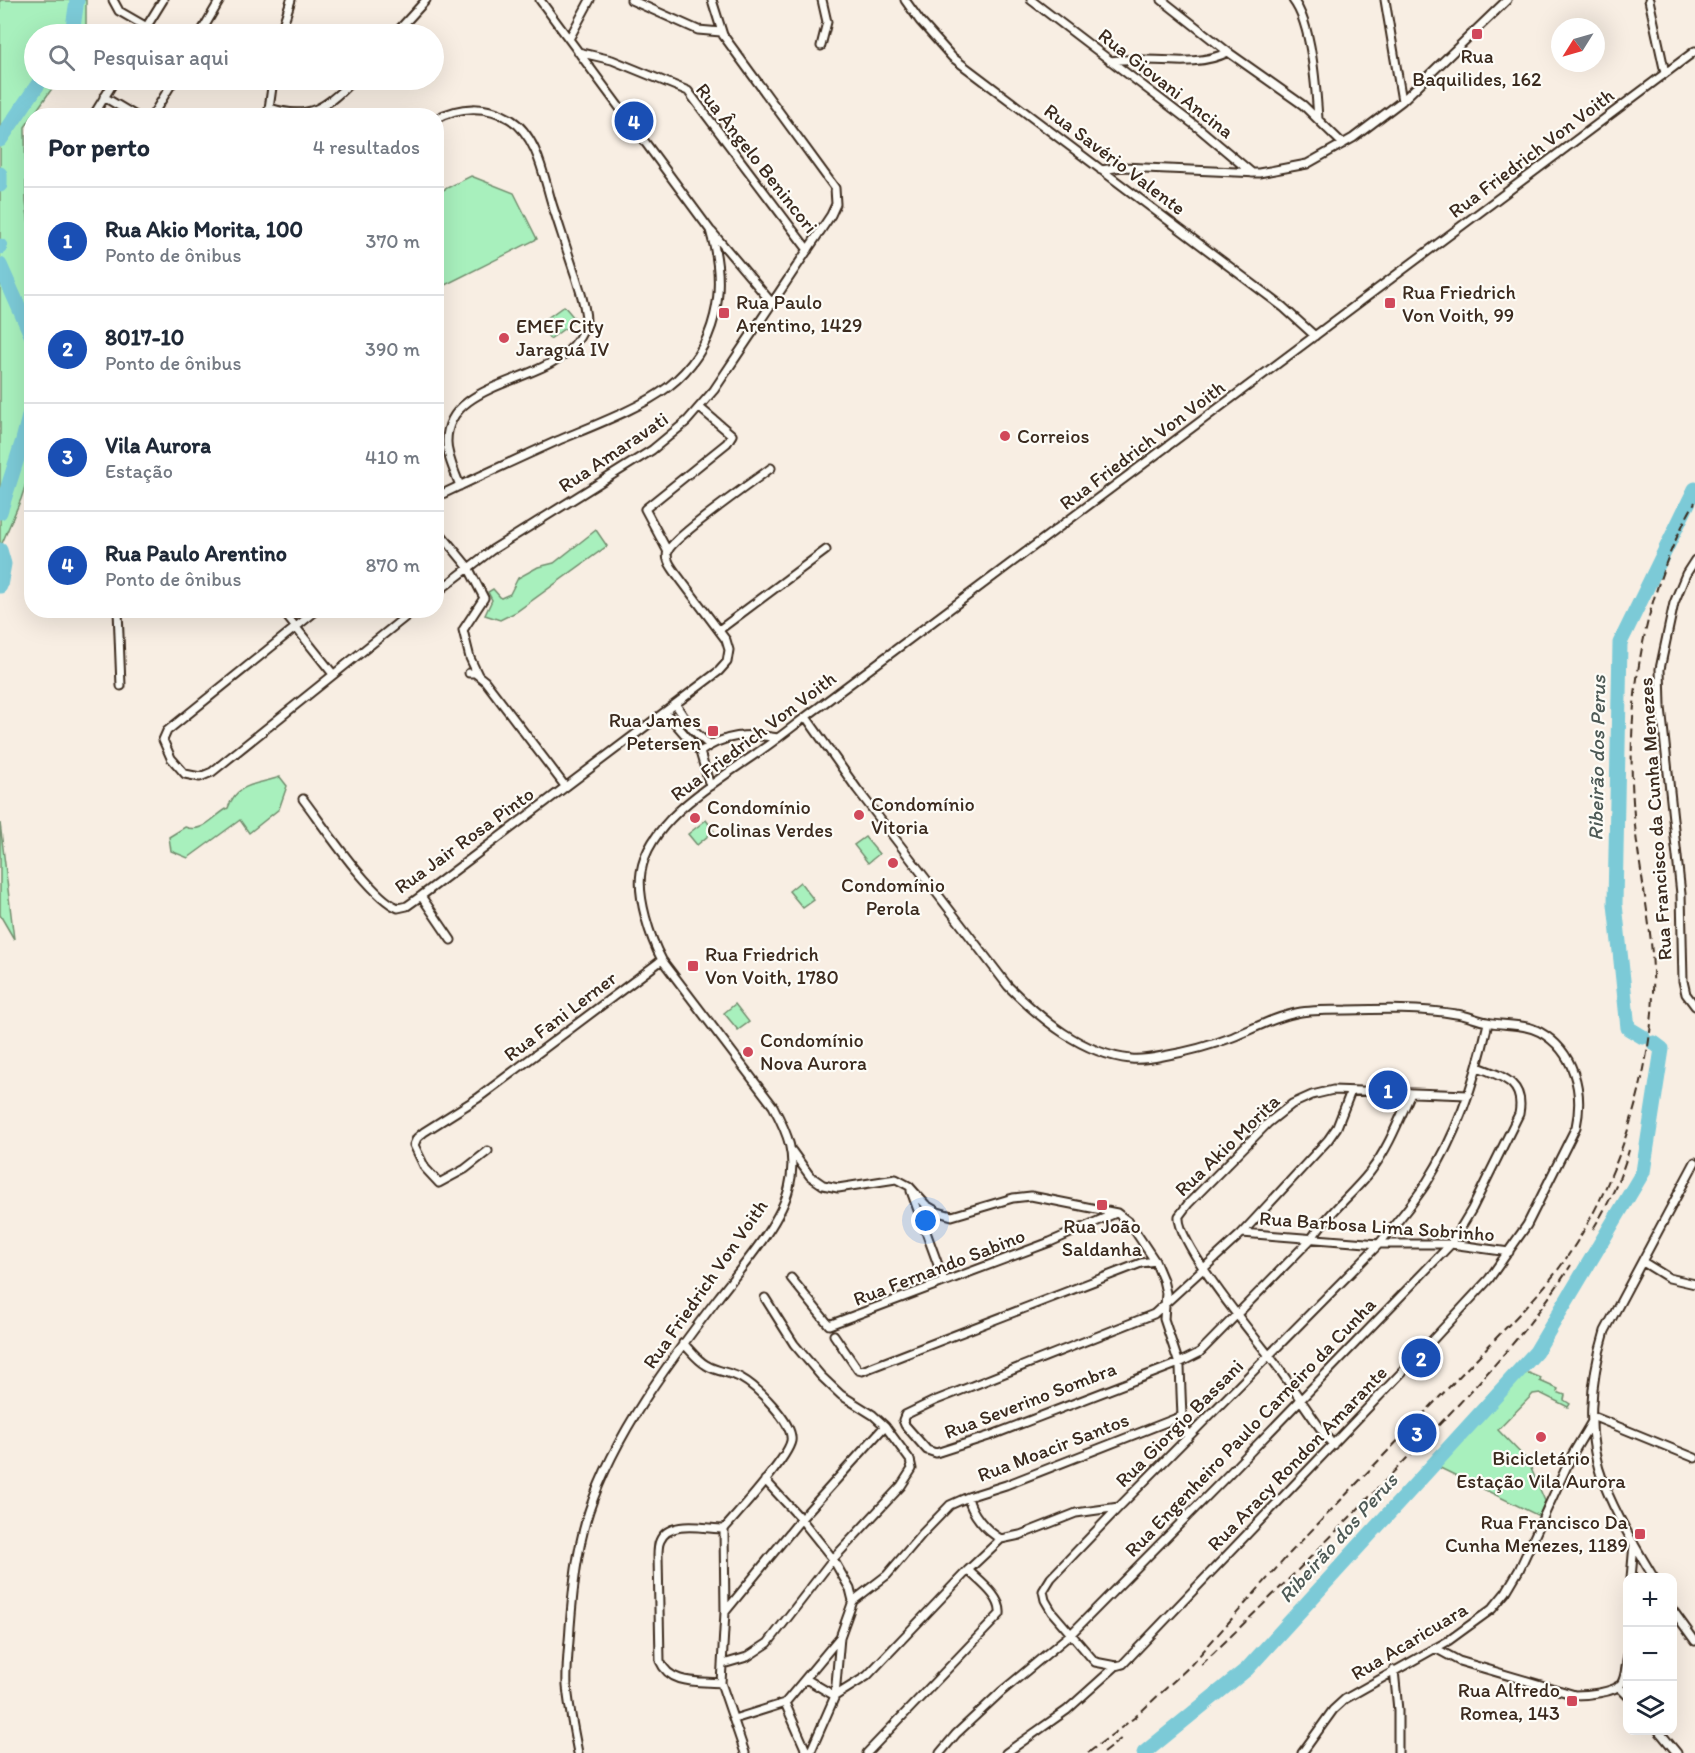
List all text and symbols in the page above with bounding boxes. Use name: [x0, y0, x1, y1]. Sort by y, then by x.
north arrow: [1551, 18, 1605, 72]
street label: Rua Giovani Ancina: [1094, 23, 1239, 143]
search box: [24, 24, 444, 90]
marker: Rua Baquilides, 162: [1470, 27, 1484, 41]
icon: search: [45, 41, 78, 74]
text: Pesquisar aqui: [93, 44, 229, 71]
place label: Rua Baquilides, 162: [1412, 44, 1542, 91]
street label: Rua Ângelo Benincori: [691, 78, 823, 238]
street label: Rua Friedrich Von Voith: [1444, 83, 1618, 223]
pin: 4: [614, 98, 654, 144]
street label: Rua Savério Valente: [1040, 98, 1190, 220]
text: Por perto: [48, 131, 150, 163]
text: 4 resultados: [313, 135, 420, 159]
text: Rua Akio Morita, 100: [105, 216, 303, 243]
text: 1: [63, 229, 72, 253]
text: 370 m: [366, 229, 420, 253]
text: Ponto de ônibus: [105, 243, 242, 267]
place label: Rua Friedrich Von Voith, 99: [1402, 280, 1516, 327]
place label: Rua Paulo Arentino, 1429: [736, 290, 863, 337]
marker: Rua Friedrich Von Voith, 99: [1383, 296, 1397, 310]
marker: Rua Paulo Arentino, 1429: [717, 306, 731, 320]
place label: EMEF City Jaraguá IV: [516, 314, 609, 361]
text: 8017-10: [105, 324, 184, 351]
marker: EMEF City Jaraguá IV: [497, 331, 511, 345]
text: 2: [62, 337, 73, 361]
text: 390 m: [365, 337, 420, 361]
text: Ponto de ônibus: [105, 351, 242, 375]
street label: Rua Friedrich Von Voith: [1055, 375, 1229, 515]
street label: Rua Amaravati: [554, 407, 672, 497]
place label: Correios: [1017, 424, 1089, 448]
marker: Correios: [998, 429, 1012, 443]
text: Vila Aurora: [105, 432, 211, 459]
text: 3: [62, 445, 73, 469]
text: 410 m: [365, 445, 420, 469]
text: Estação: [105, 459, 173, 483]
text: Rua Paulo Arentino: [105, 540, 287, 567]
text: 4: [61, 553, 74, 577]
text: 870 m: [365, 553, 420, 577]
text: Ponto de ônibus: [105, 567, 242, 591]
street label: Rua Friedrich Von Voith: [666, 666, 840, 806]
water label: Ribeirão dos Perus: [1583, 674, 1610, 841]
street label: Rua Francisco da Cunha Menezes: [1633, 677, 1677, 961]
place label: Rua James Petersen: [609, 708, 701, 755]
marker: Rua James Petersen: [706, 724, 720, 738]
street label: Rua Jair Rosa Pinto: [390, 781, 538, 899]
place label: Condomínio Vitoria: [871, 792, 975, 839]
place label: Condomínio Colinas Verdes: [707, 795, 833, 842]
marker: Condomínio Vitoria: [852, 808, 866, 822]
marker: Condomínio Colinas Verdes: [688, 811, 702, 825]
marker: Condomínio Perola: [886, 856, 900, 870]
place label: Condomínio Perola: [841, 873, 945, 920]
place label: Rua Friedrich Von Voith, 1780: [705, 942, 839, 989]
marker: Rua Friedrich Von Voith, 1780: [686, 959, 700, 973]
street label: Rua Fani Lerner: [499, 966, 621, 1066]
place label: Condomínio Nova Aurora: [760, 1028, 867, 1075]
marker: Condomínio Nova Aurora: [741, 1045, 755, 1059]
pin: 1: [1368, 1068, 1408, 1112]
street label: Rua Akio Morita: [1169, 1088, 1285, 1201]
street label: Rua Friedrich Von Voith: [638, 1195, 772, 1373]
marker: Rua João Saldanha: [1095, 1198, 1109, 1212]
your location: [911, 1206, 940, 1235]
street label: Rua Barbosa Lima Sobrinho: [1258, 1206, 1496, 1246]
place label: Rua João Saldanha: [1062, 1214, 1143, 1261]
street label: Rua Fernando Sabino: [850, 1223, 1028, 1311]
street label: Rua Engenheiro Paulo Carneiro da Cunha: [1119, 1292, 1381, 1562]
pin: 2: [1402, 1336, 1440, 1380]
street label: Rua Giorgio Bassani: [1110, 1354, 1248, 1492]
street label: Rua Severino Sombra: [941, 1356, 1120, 1444]
street label: Rua Aracy Rondon Amarante: [1202, 1360, 1392, 1556]
street label: Rua Moacir Santos: [974, 1407, 1132, 1487]
pin: 3: [1398, 1410, 1436, 1456]
marker: Bicicletário Estação Vila Aurora: [1534, 1430, 1548, 1444]
place label: Bicicletário Estação Vila Aurora: [1456, 1446, 1626, 1493]
water label: Ribeirão dos Perus: [1273, 1467, 1403, 1608]
place label: Rua Francisco Da Cunha Menezes, 1189: [1445, 1510, 1629, 1557]
marker: Rua Francisco Da Cunha Menezes, 1189: [1633, 1527, 1647, 1541]
map controls: [1623, 1573, 1677, 1735]
button: +: [1623, 1573, 1677, 1627]
street label: Rua Acaricuara: [1346, 1596, 1472, 1685]
button: −: [1623, 1627, 1677, 1681]
place label: Rua Alfredo Romea, 143: [1458, 1678, 1560, 1725]
button: layers: [1623, 1681, 1677, 1735]
marker: Rua Alfredo Romea, 143: [1565, 1694, 1579, 1708]

